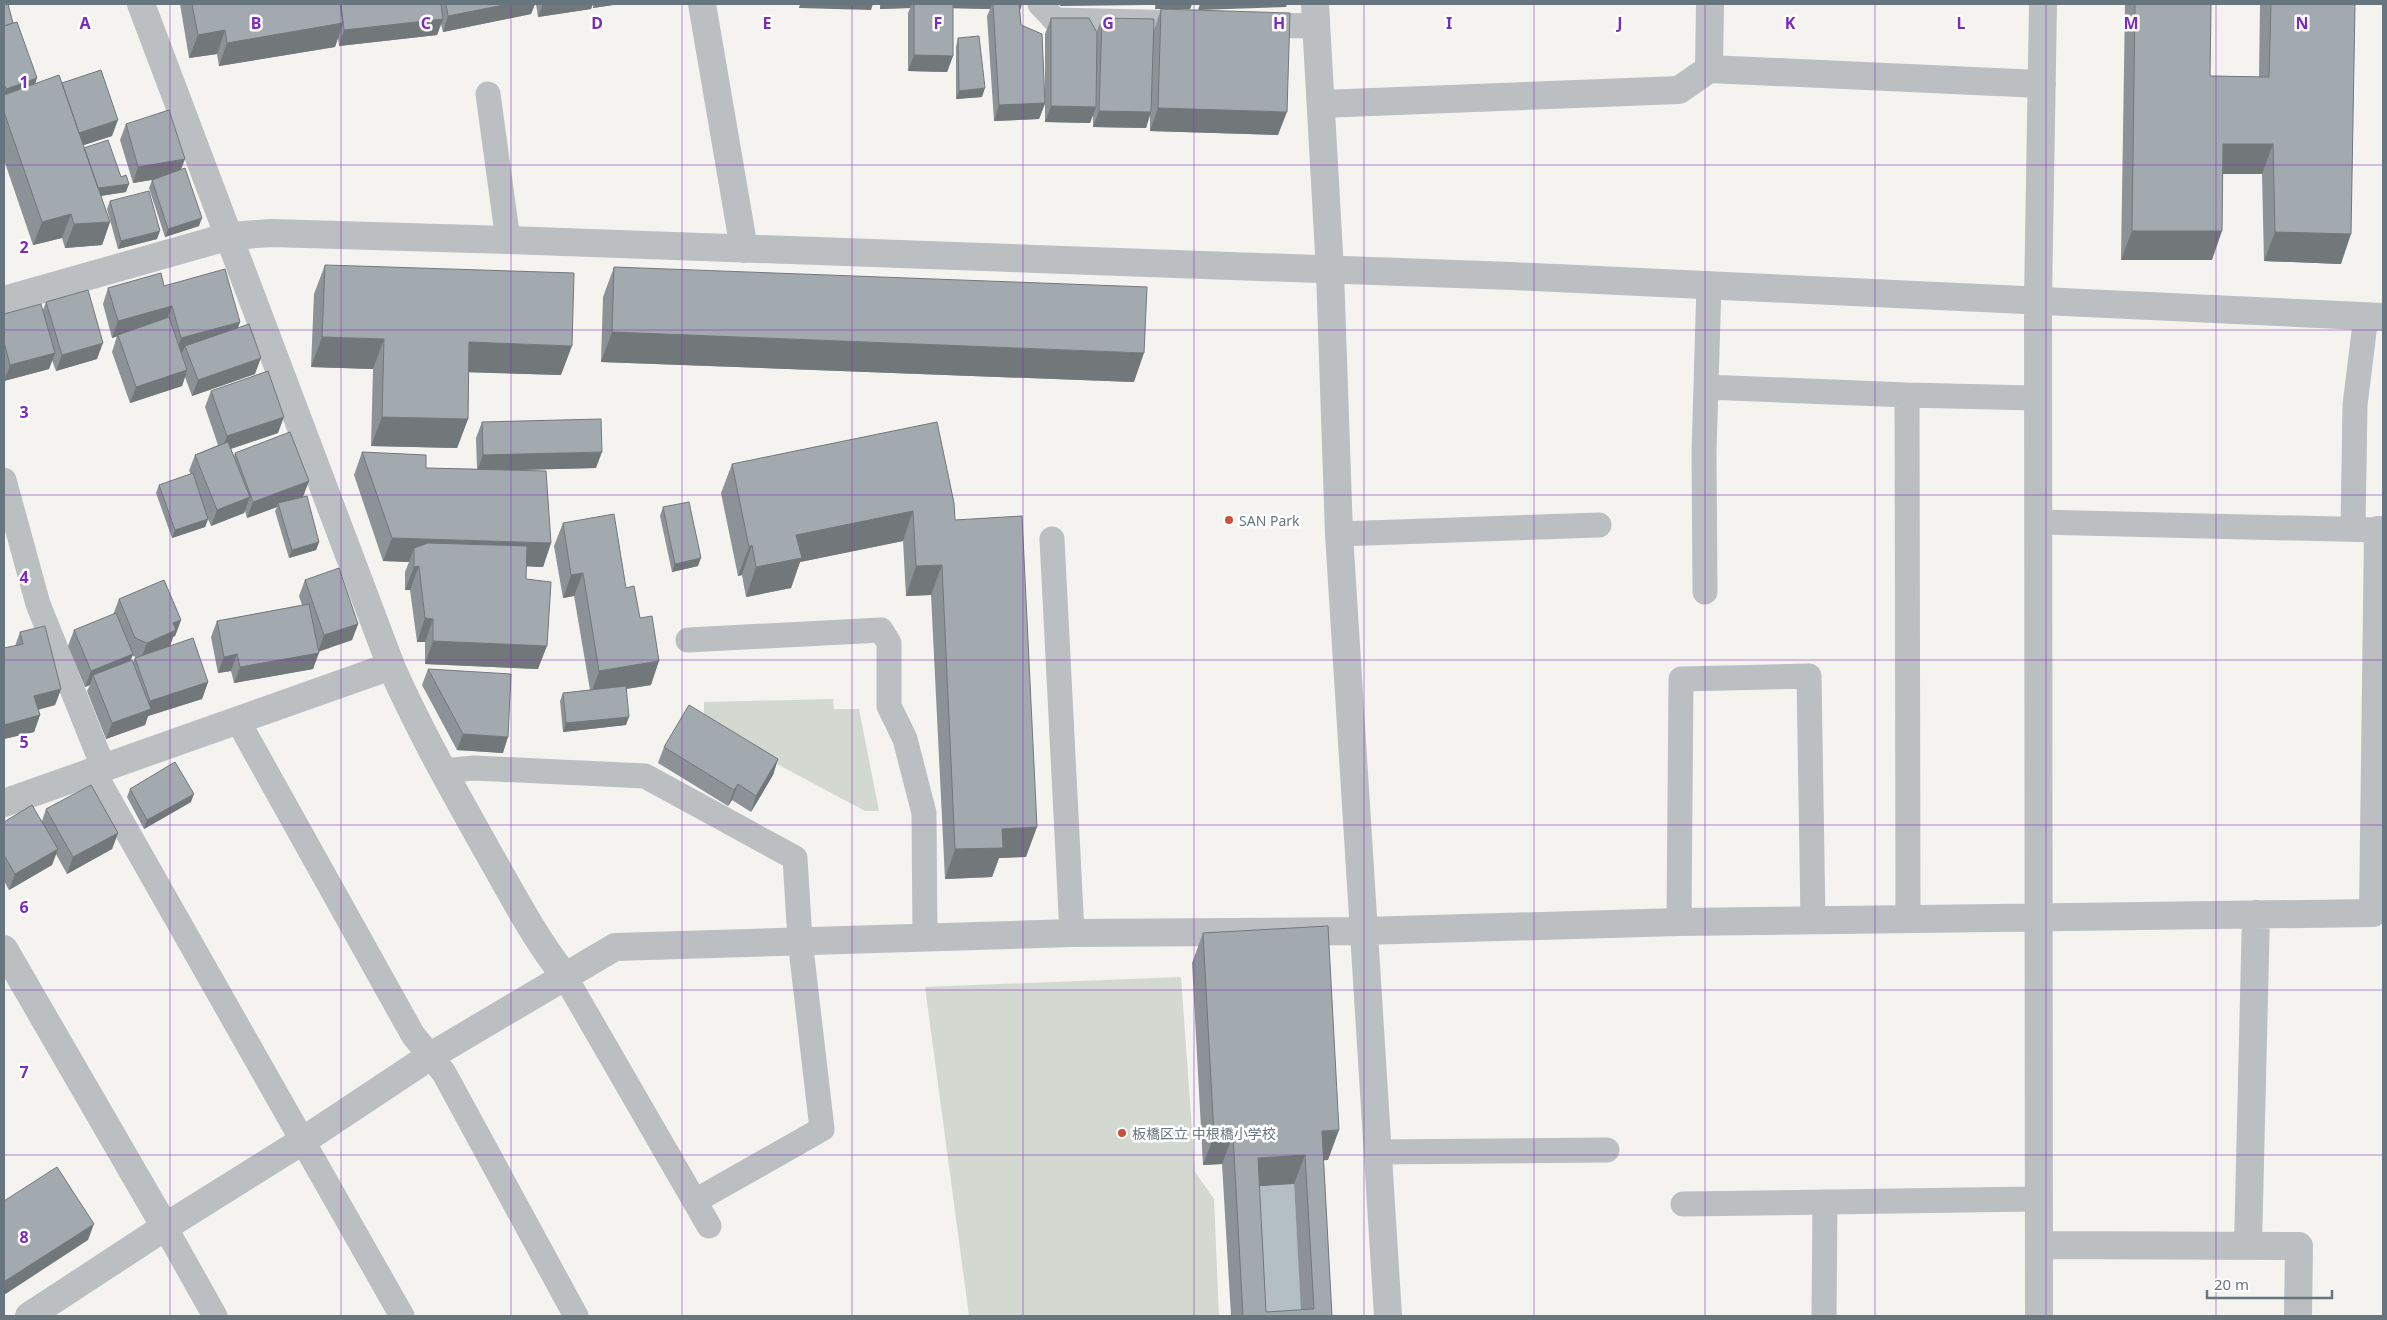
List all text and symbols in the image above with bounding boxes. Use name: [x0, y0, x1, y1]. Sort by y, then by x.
text: A: [79, 12, 91, 34]
text: B: [251, 12, 261, 34]
text: C: [421, 12, 431, 34]
text: D: [591, 12, 603, 34]
text: E: [763, 12, 772, 34]
text: F: [934, 12, 942, 34]
text: G: [1102, 12, 1114, 34]
text: H: [1273, 12, 1285, 34]
text: I: [1446, 12, 1452, 34]
text: J: [1615, 12, 1623, 34]
text: K: [1785, 12, 1796, 34]
text: L: [1957, 12, 1966, 34]
text: M: [2123, 12, 2139, 34]
text: N: [2295, 12, 2309, 34]
text: 1: [19, 71, 29, 93]
text: 2: [19, 236, 29, 258]
text: 3: [19, 401, 29, 423]
place label: SAN Park: [1239, 511, 1300, 530]
marker: SAN Park: [1223, 514, 1235, 526]
text: 4: [19, 566, 29, 588]
text: 5: [19, 731, 29, 753]
text: 6: [19, 896, 29, 918]
text: 7: [19, 1061, 29, 1083]
place label: 板橋区立 中根橋小学校: [1132, 1124, 1276, 1143]
marker: 板橋区立 中根橋小学校: [1116, 1127, 1128, 1139]
text: 8: [19, 1226, 29, 1248]
scale bar: [2207, 1268, 2332, 1300]
text: 20 m: [2214, 1274, 2249, 1294]

